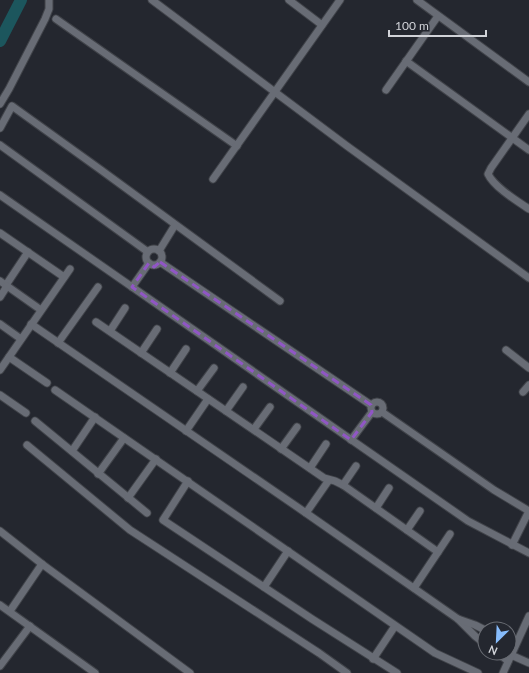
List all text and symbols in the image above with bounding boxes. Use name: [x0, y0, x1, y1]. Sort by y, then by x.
scale bar: [389, 12, 486, 38]
text: 100 m: [395, 18, 429, 33]
north arrow: [477, 621, 517, 661]
text: N: [486, 643, 499, 658]

